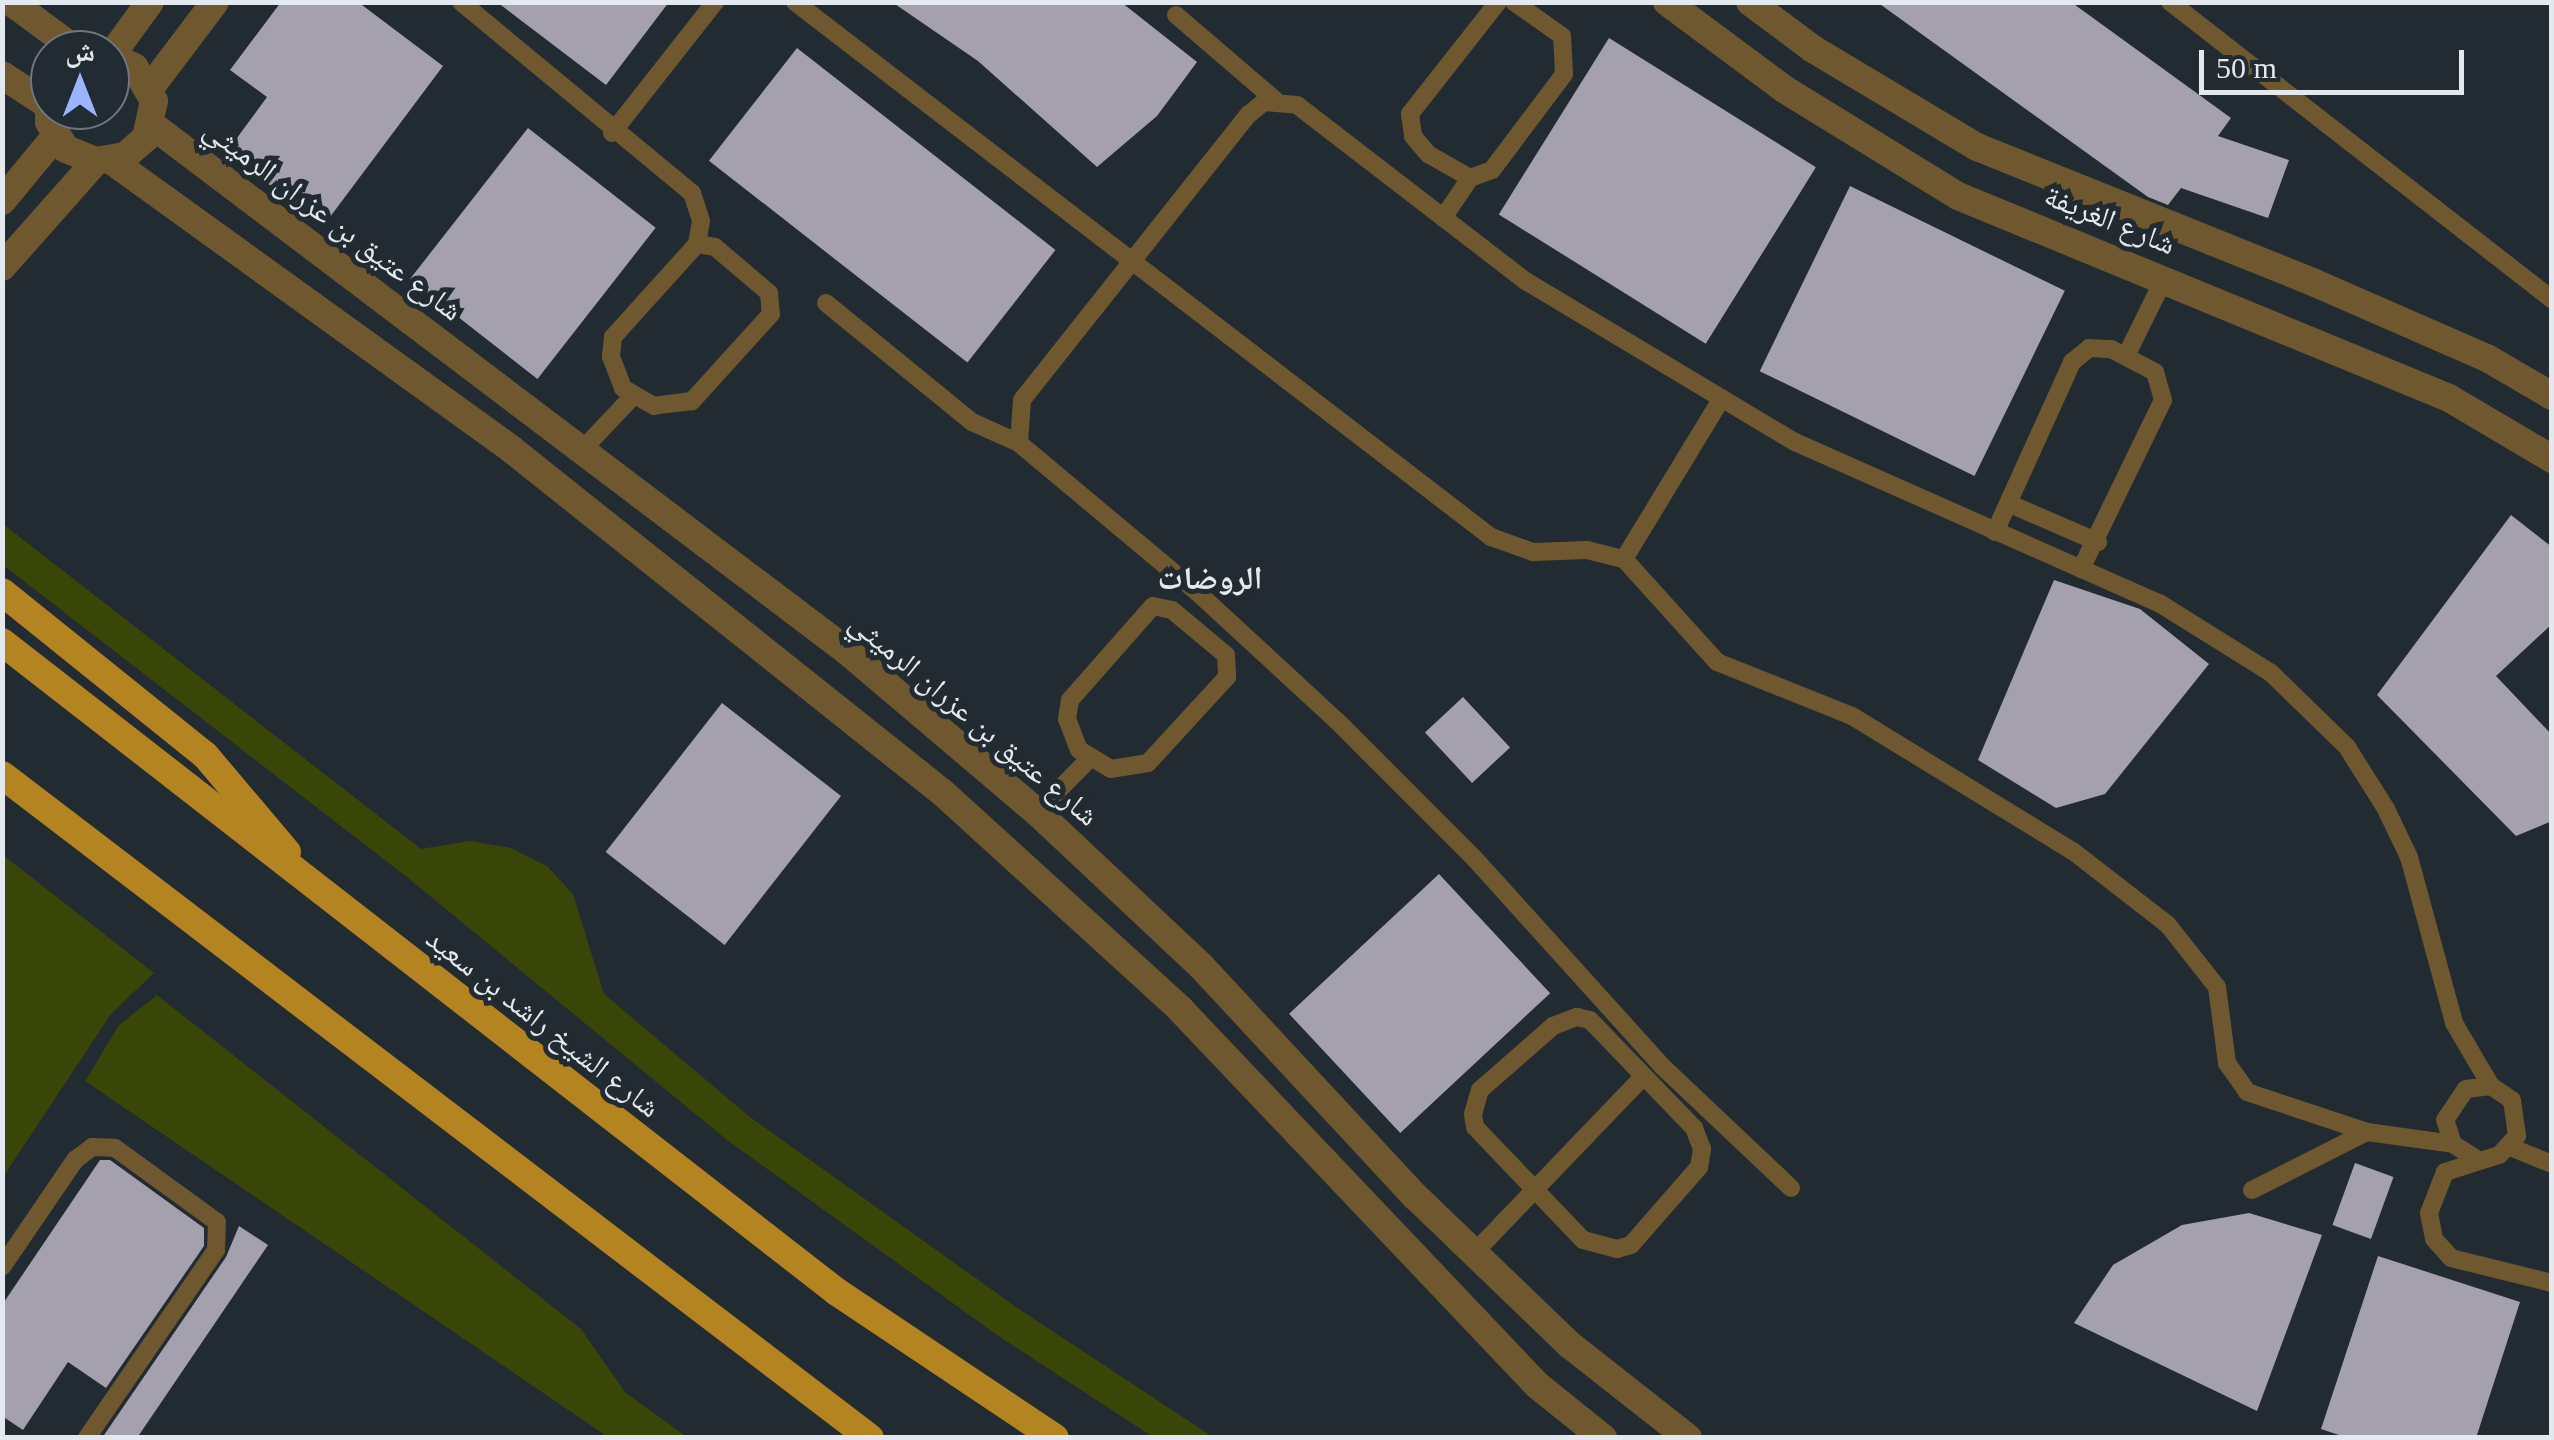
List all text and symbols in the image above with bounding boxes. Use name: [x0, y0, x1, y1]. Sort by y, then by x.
north arrow: [30, 30, 130, 130]
scale bar: [2204, 30, 2469, 92]
text: ش: [65, 36, 95, 67]
text: 50 m: [2216, 51, 2277, 84]
street label: شارع عتيق بن عزران الرميثي: [197, 111, 469, 329]
street label: شارع الغريفة: [2039, 177, 2181, 263]
district label: الروضات: [1157, 559, 1263, 597]
street label: شارع عتيق بن عزران الرميثي: [842, 604, 1106, 834]
street label: شارع الشيخ راشد بن سعيد: [419, 921, 667, 1125]

